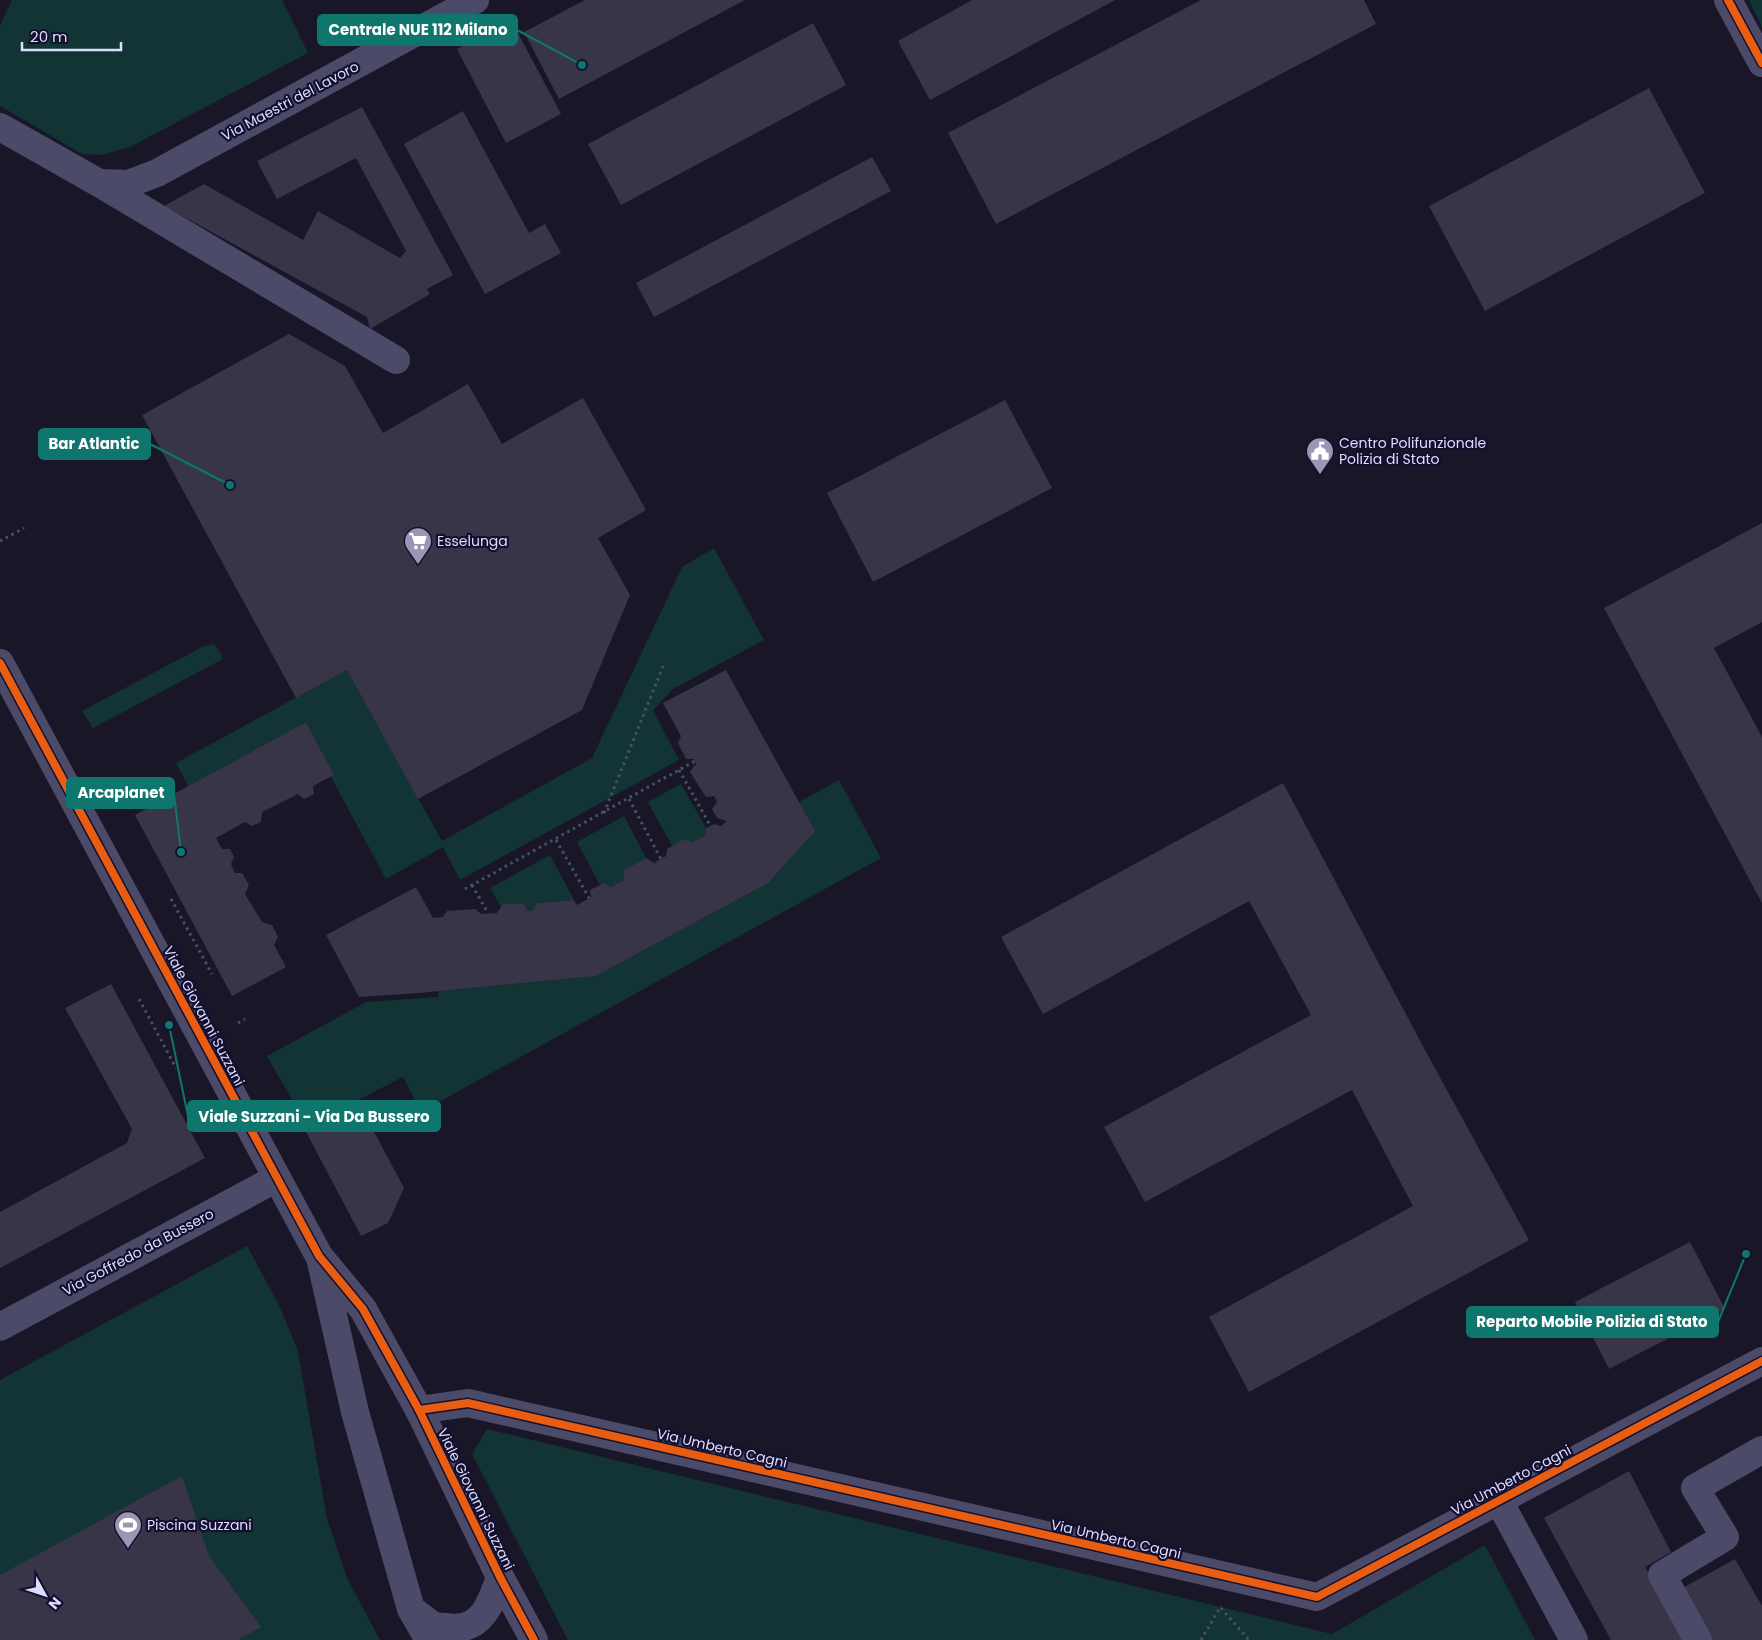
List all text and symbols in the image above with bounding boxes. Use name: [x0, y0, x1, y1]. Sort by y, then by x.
callout: Centrale NUE 112 Milano: [318, 15, 517, 45]
text: Centrale NUE 112 Milano: [329, 19, 508, 40]
scale bar: [22, 20, 121, 52]
text: 20 m: [30, 26, 68, 47]
street label: Via Maestri del Lavoro: [218, 56, 362, 146]
callout: Bar Atlantic: [39, 429, 150, 459]
text: Bar Atlantic: [48, 433, 140, 454]
place label: Centro Polifunzionale Polizia di Stato: [1339, 433, 1487, 469]
public building icon: Centro Polifunzionale Polizia di Stato: [1305, 436, 1335, 475]
supermarket icon: Esselunga: [403, 526, 433, 565]
place label: Esselunga: [437, 531, 508, 551]
callout: Arcaplanet: [67, 778, 174, 808]
text: Arcaplanet: [78, 782, 164, 803]
street label: Viale Giovanni Suzzani: [159, 943, 249, 1089]
callout: Viale Suzzani - Via Da Bussero: [188, 1101, 440, 1131]
text: Viale Suzzani - Via Da Bussero: [198, 1106, 430, 1127]
street label: Via Goffredo da Bussero: [59, 1204, 217, 1300]
callout: Reparto Mobile Polizia di Stato: [1467, 1307, 1718, 1337]
text: Reparto Mobile Polizia di Stato: [1476, 1311, 1708, 1332]
street label: Via Umberto Cagni: [655, 1423, 789, 1473]
street label: Viale Giovanni Suzzani: [433, 1425, 519, 1573]
street label: Via Umberto Cagni: [1447, 1440, 1575, 1520]
sports icon: Piscina Suzzani: [113, 1510, 143, 1549]
street label: Via Umberto Cagni: [1049, 1514, 1183, 1564]
place label: Piscina Suzzani: [147, 1515, 252, 1535]
north arrow: [20, 1570, 70, 1620]
text: N: [44, 1593, 66, 1614]

